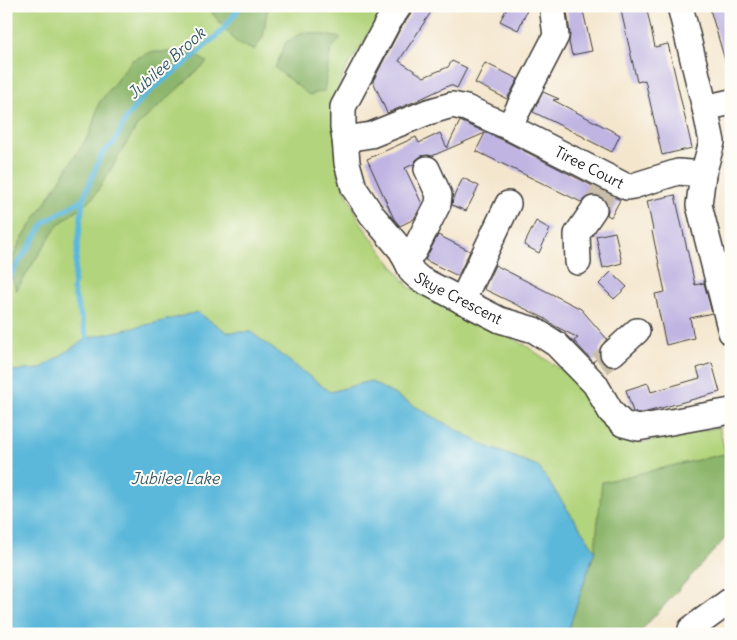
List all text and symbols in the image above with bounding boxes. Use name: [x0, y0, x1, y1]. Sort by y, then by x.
water label: Jubilee Brook: [123, 22, 210, 103]
street label: Tiree Court: [552, 142, 627, 193]
street label: Skye Crescent: [410, 268, 505, 328]
water label: Jubilee Lake: [131, 468, 221, 488]

